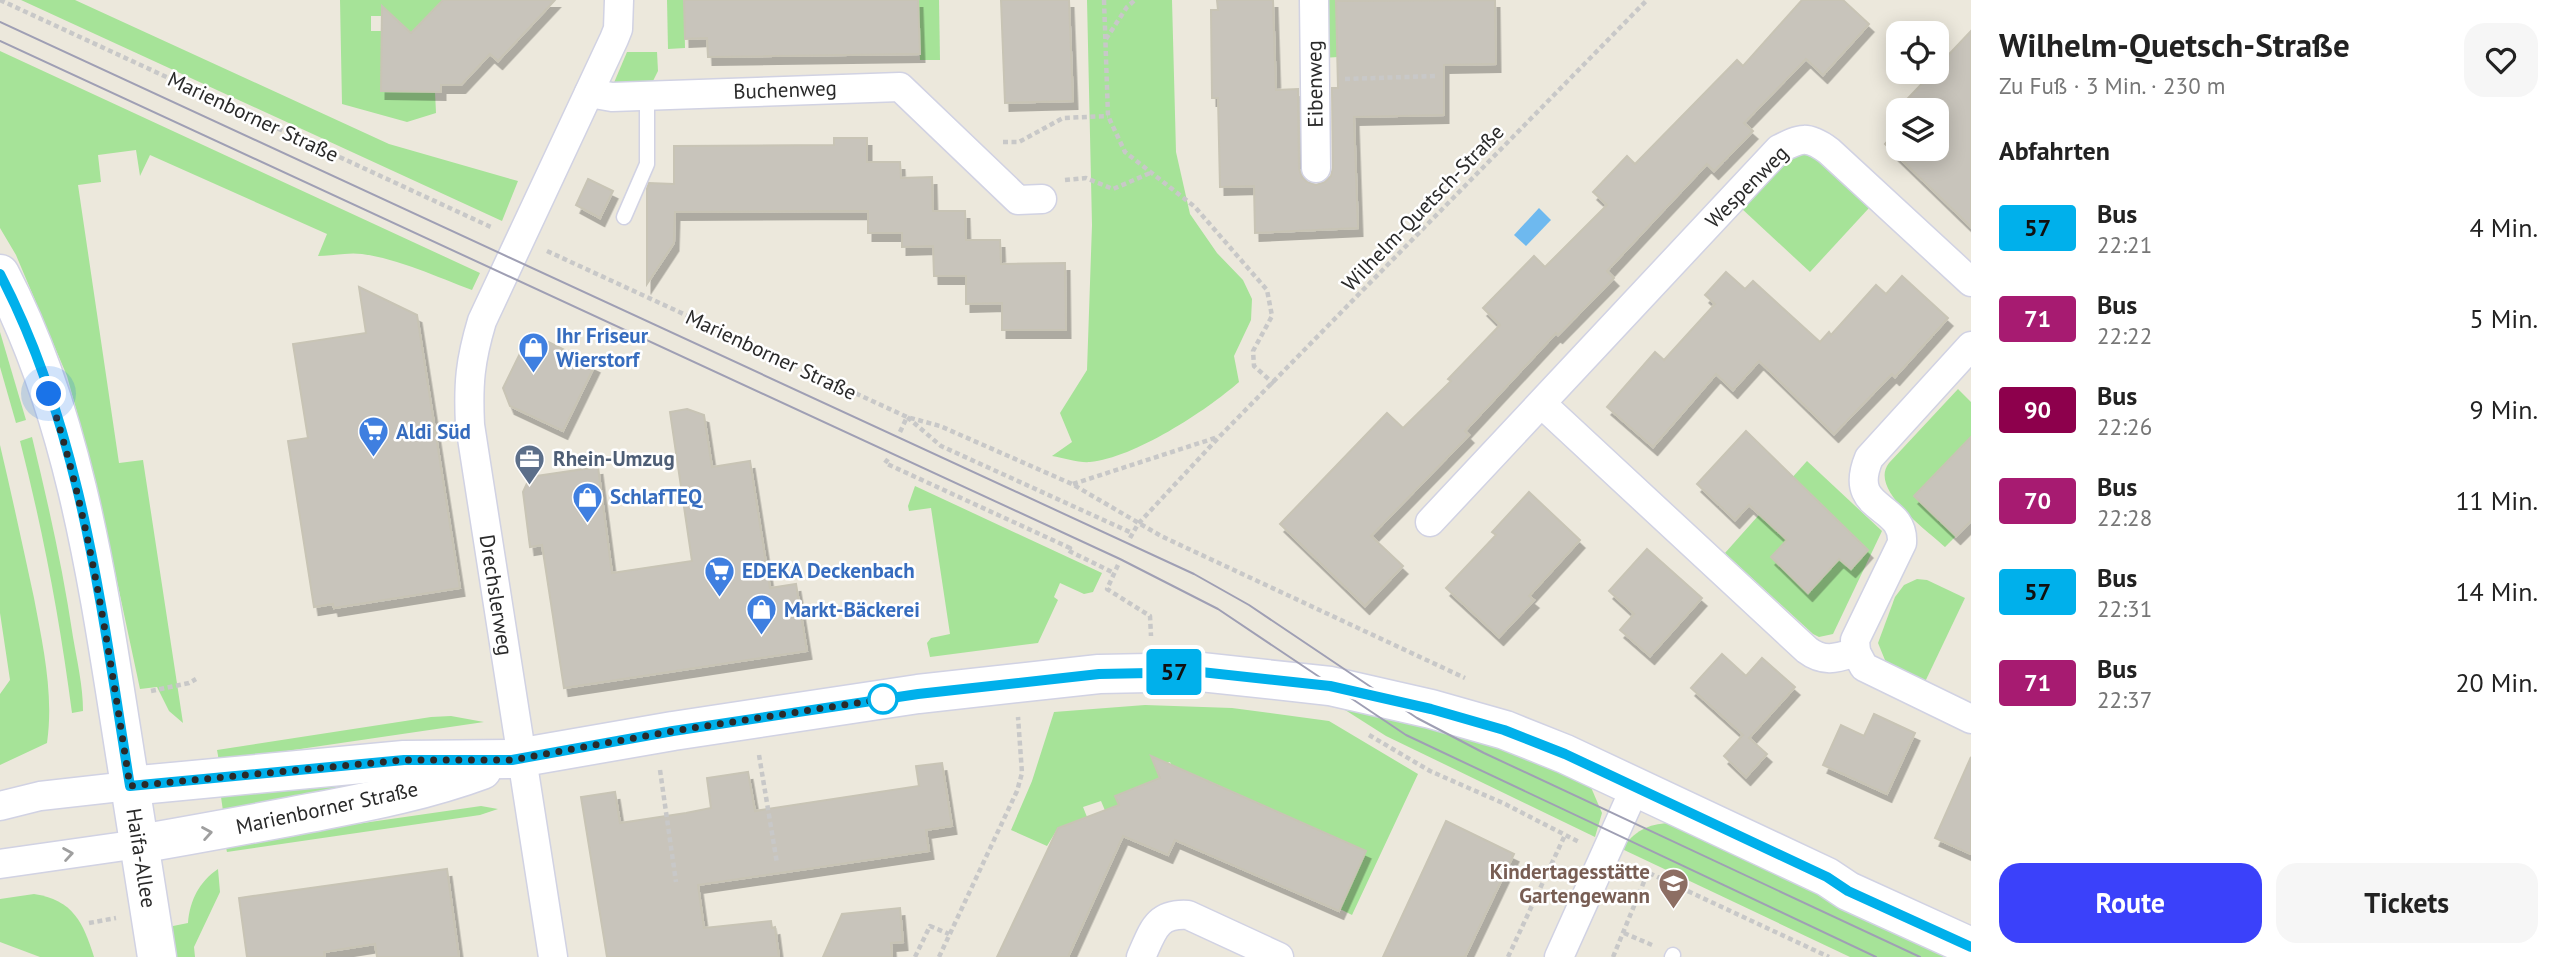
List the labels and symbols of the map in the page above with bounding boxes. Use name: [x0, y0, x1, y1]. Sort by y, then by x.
street label: Eibenweg: [1300, 40, 1329, 128]
street label: Marienborner Straße: [163, 65, 343, 168]
street label: Buchenweg: [733, 74, 837, 105]
street label: Wilhelm-Quetsch-Straße: [1336, 118, 1509, 297]
street label: Wespenweg: [1699, 139, 1794, 234]
street label: Marienborner Straße: [681, 303, 861, 406]
place label: Ihr Friseur Wierstorf: [556, 322, 649, 373]
shop icon: Ihr Friseur Wierstorf: [516, 331, 550, 375]
your location: [31, 376, 66, 411]
supermarket icon: Aldi Süd: [356, 415, 390, 459]
place label: Aldi Süd: [396, 418, 471, 445]
office icon: Rhein-Umzug: [513, 442, 547, 486]
place label: Rhein-Umzug: [553, 445, 675, 472]
shop icon: SchlafTEQ: [570, 480, 604, 524]
place label: SchlafTEQ: [610, 483, 703, 510]
street label: Drechslerweg: [474, 533, 519, 657]
supermarket icon: EDEKA Deckenbach: [702, 554, 736, 598]
place label: EDEKA Deckenbach: [742, 557, 915, 584]
shop icon: Markt-Bäckerei: [744, 593, 778, 637]
place label: Markt-Bäckerei: [784, 596, 920, 623]
line badge: 57: [1142, 649, 1206, 695]
unlabelled marker: [868, 684, 898, 714]
street label: Marienborner Straße: [233, 775, 420, 840]
street label: Haifa-Allee: [120, 806, 163, 910]
one-way arrow: [201, 826, 212, 841]
one-way arrow: [62, 847, 74, 862]
place label: Kindertagesstätte Gartengewann: [1490, 858, 1650, 909]
school or university icon: Kindertagesstätte Gartengewann: [1656, 867, 1690, 911]

